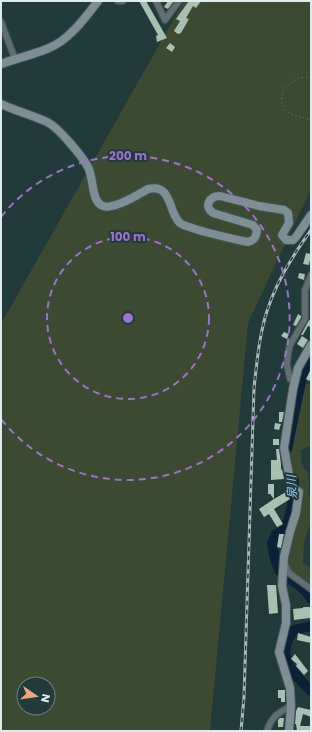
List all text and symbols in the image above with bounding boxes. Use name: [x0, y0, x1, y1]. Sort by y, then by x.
text: 200 m: [109, 147, 147, 164]
text: 100 m: [110, 228, 146, 245]
centre of rings: [121, 311, 135, 325]
water label: 泉川: [282, 473, 301, 499]
north arrow: [16, 676, 56, 716]
text: N: [37, 692, 54, 704]

